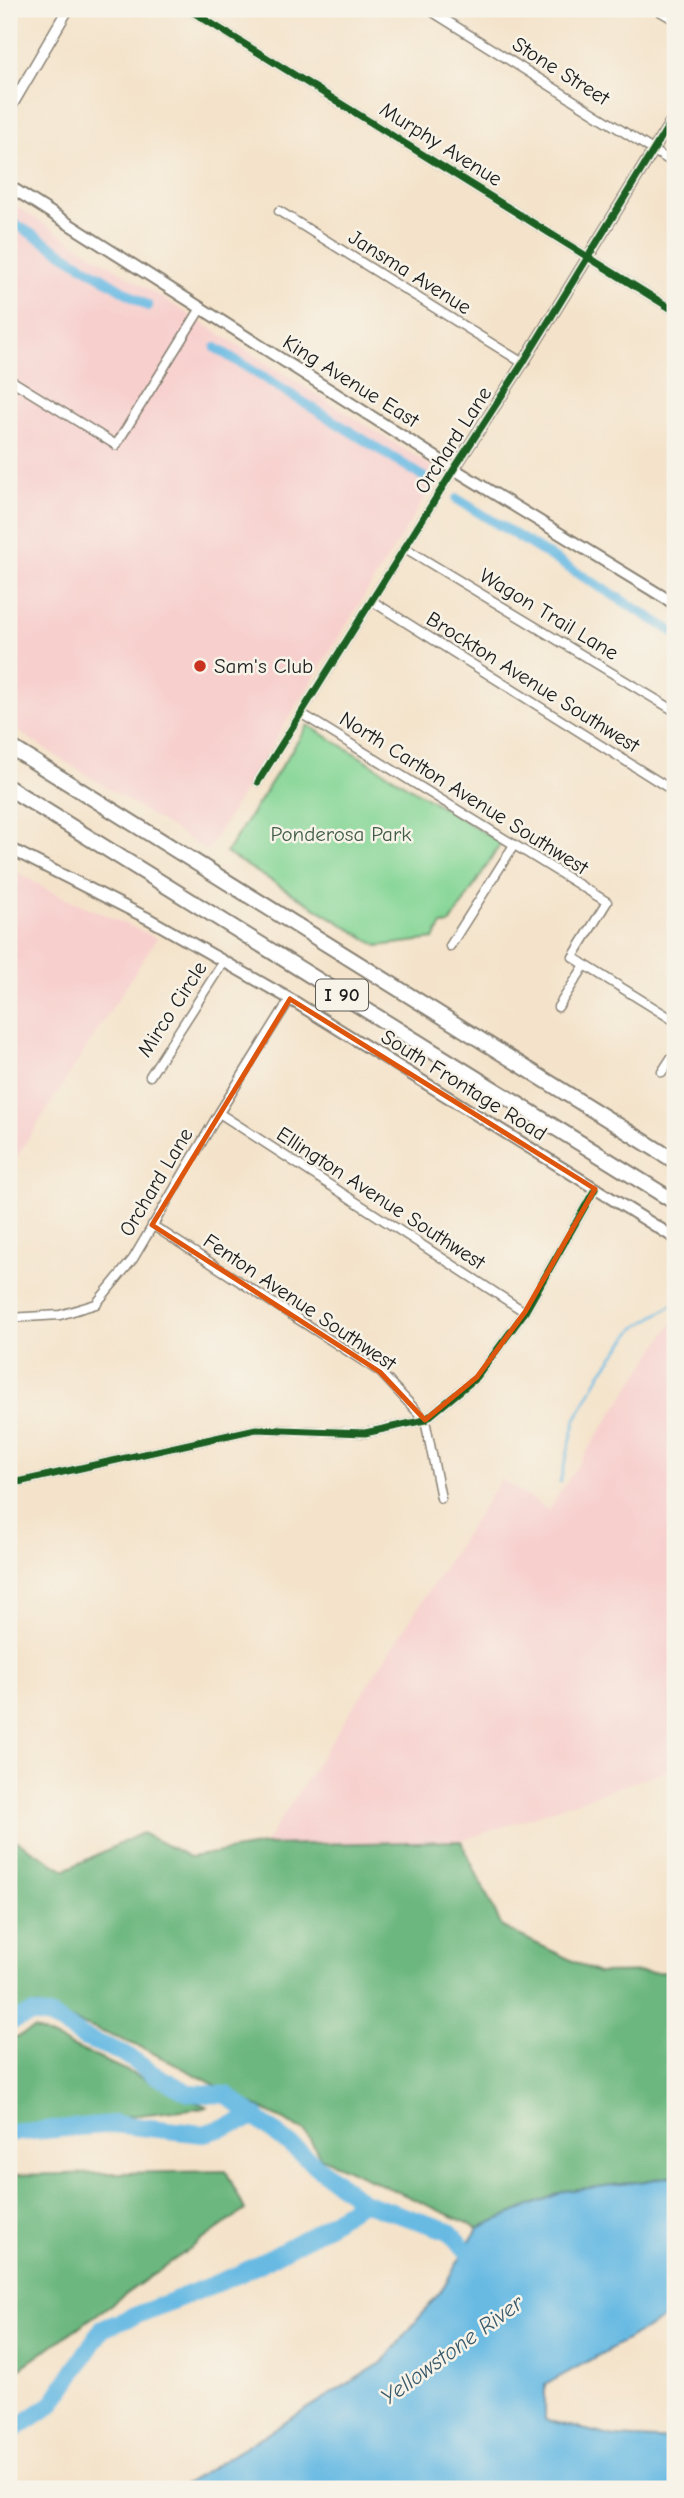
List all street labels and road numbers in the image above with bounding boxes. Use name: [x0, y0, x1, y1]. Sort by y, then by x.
street label: Stone Street: [508, 32, 615, 111]
street label: Murphy Avenue: [376, 97, 506, 191]
street label: Jansma Avenue: [344, 225, 476, 319]
street label: King Avenue East: [279, 330, 424, 433]
street label: Orchard Lane: [410, 382, 496, 498]
street label: Wagon Trail Lane: [475, 563, 623, 665]
street label: Brockton Avenue Southwest: [422, 606, 645, 758]
street label: North Carlton Avenue Southwest: [335, 706, 594, 880]
street label: Mirco Circle: [132, 957, 212, 1061]
road number: I 90: [316, 979, 368, 1010]
street label: South Frontage Road: [377, 1024, 551, 1146]
street label: Ellington Avenue Southwest: [272, 1122, 491, 1275]
street label: Orchard Lane: [114, 1123, 198, 1241]
street label: Fenton Avenue Southwest: [199, 1229, 402, 1376]

